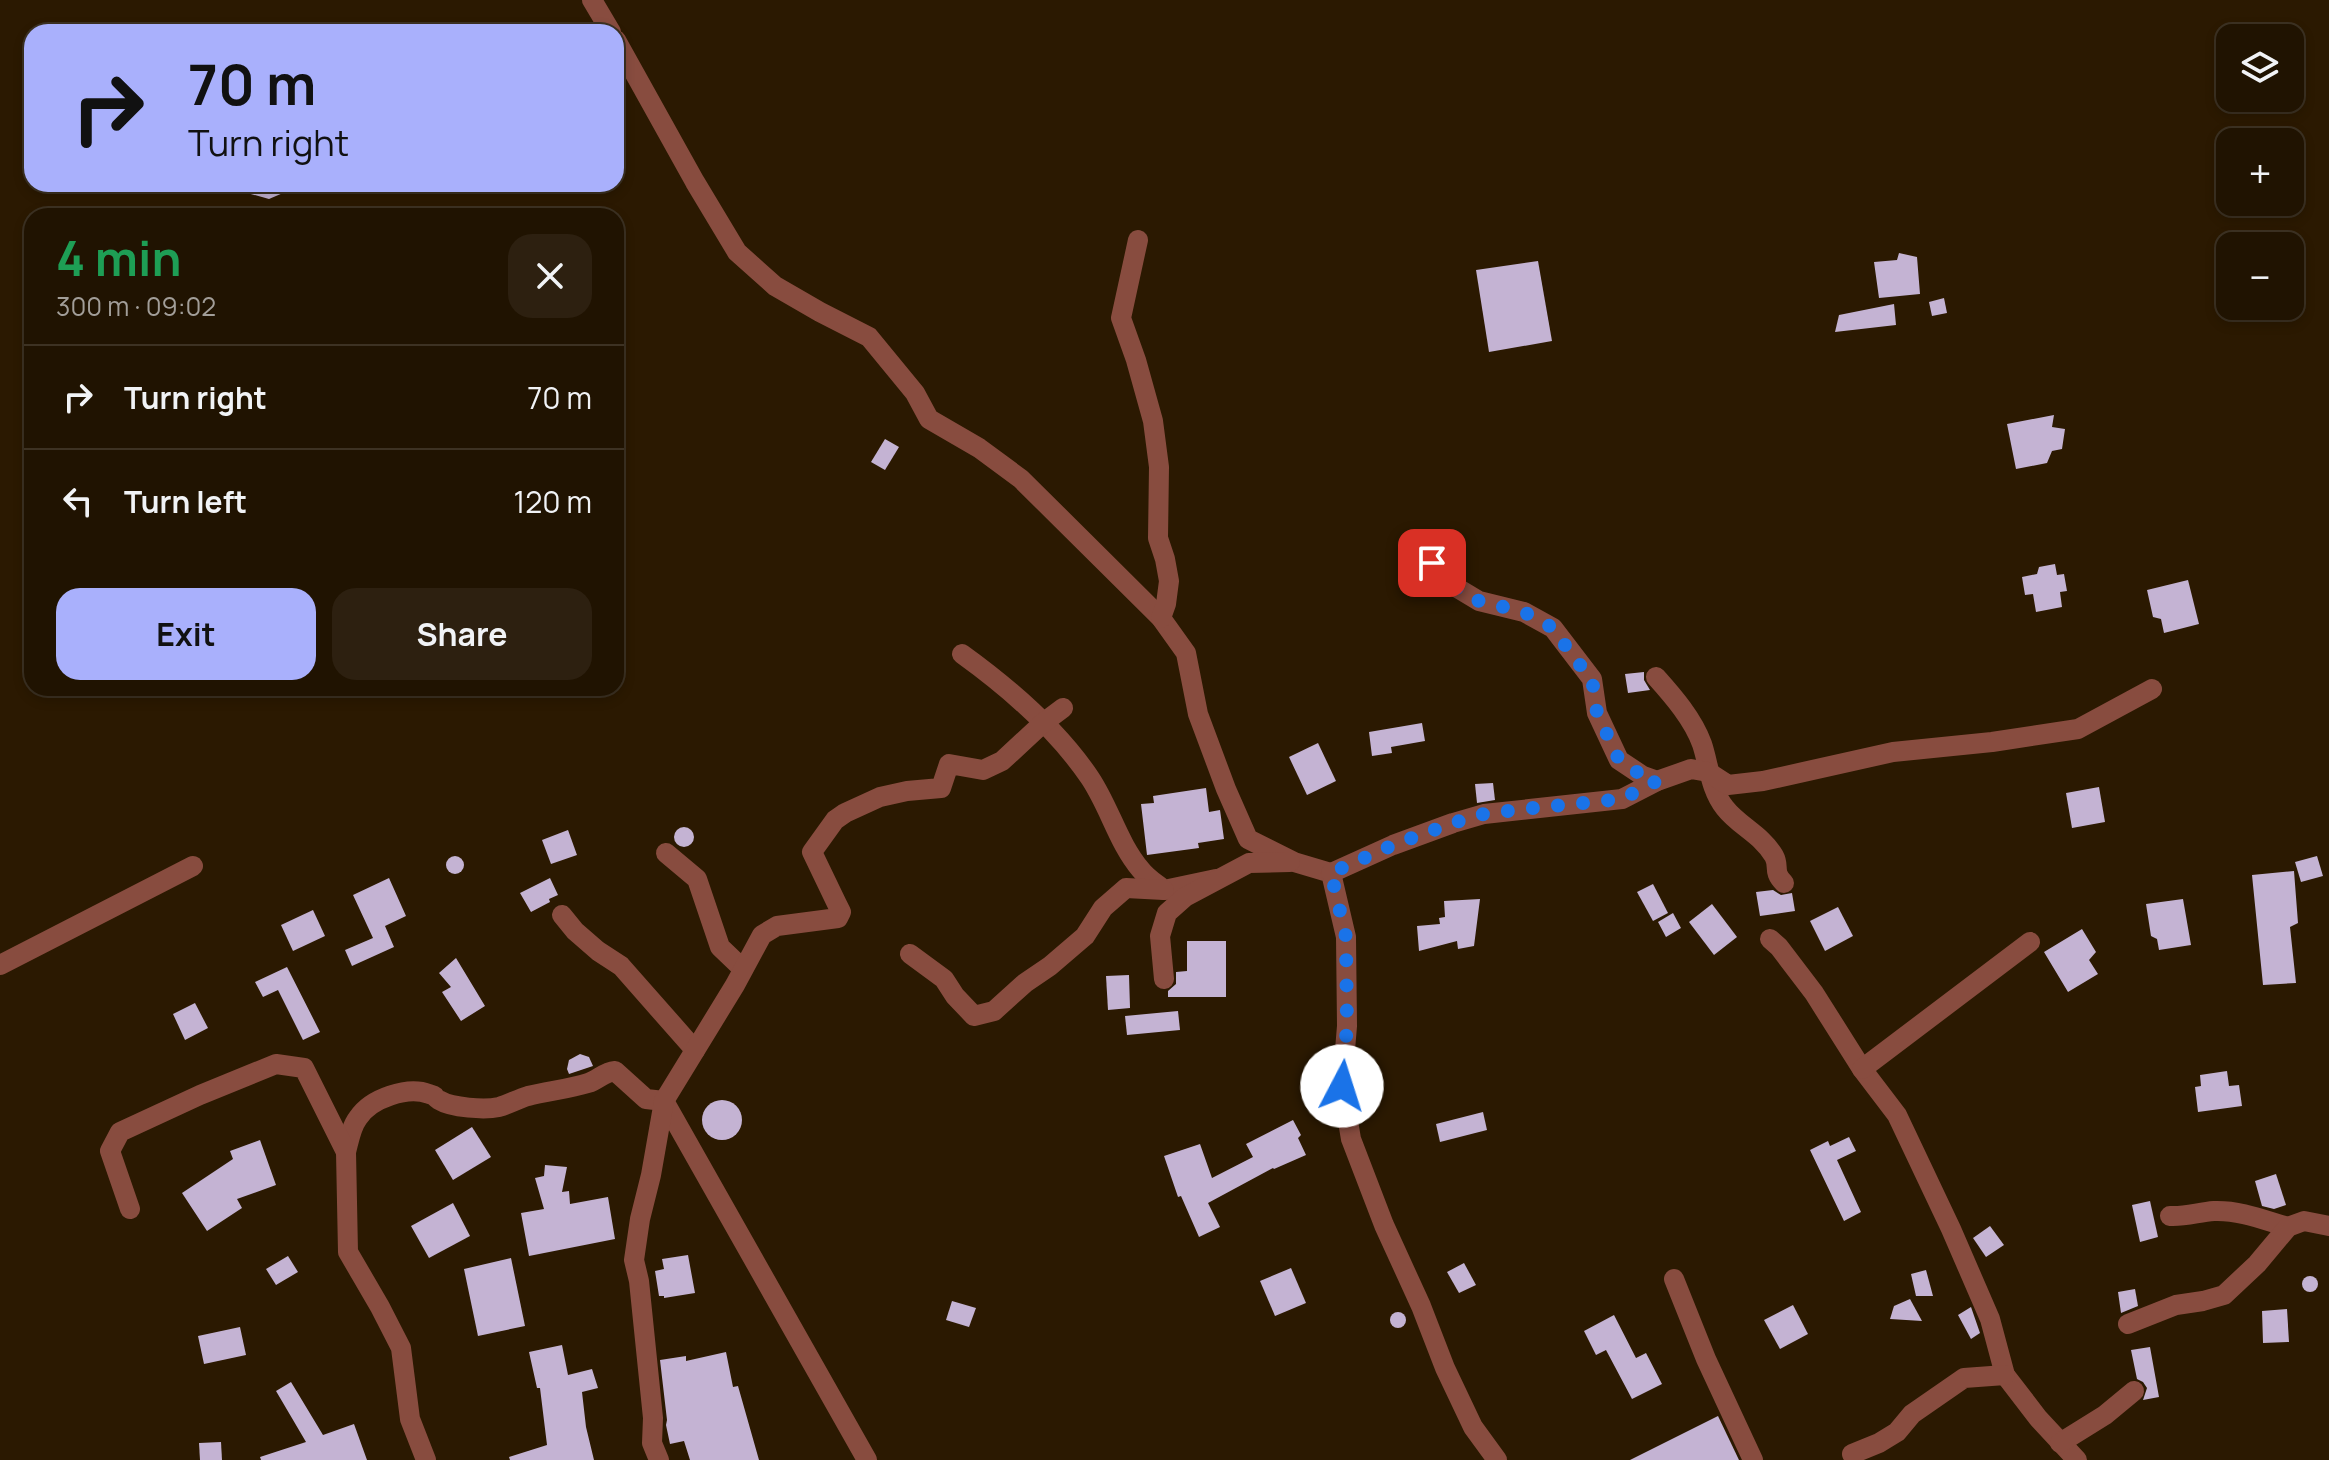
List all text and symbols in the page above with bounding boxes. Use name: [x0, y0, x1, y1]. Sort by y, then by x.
map controls: [2216, 24, 2304, 320]
button: layers: [2216, 24, 2304, 112]
text: 70 m: [188, 45, 316, 122]
icon: right: [56, 56, 160, 160]
text: Turn right: [188, 118, 349, 167]
button: +: [2216, 128, 2304, 216]
text: 4 min: [56, 225, 181, 290]
button: −: [2216, 232, 2304, 320]
button: close: [508, 234, 592, 318]
text: 300 m · 09:02: [56, 288, 216, 324]
icon: right: [56, 375, 100, 419]
text: Turn right: [124, 377, 267, 418]
text: 70 m: [527, 377, 592, 418]
icon: left: [56, 479, 100, 523]
text: Turn left: [124, 481, 247, 522]
text: 120 m: [513, 481, 592, 522]
pin: [1398, 529, 1466, 597]
icon: arrive: [1410, 541, 1454, 585]
button: Exit: [56, 588, 316, 680]
button: Share: [332, 588, 592, 680]
position arrow: [1300, 1044, 1384, 1128]

